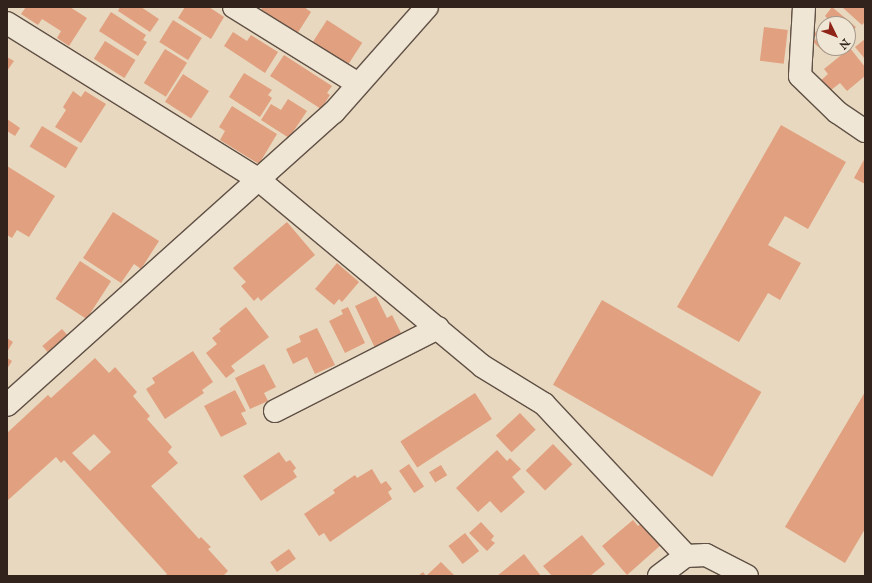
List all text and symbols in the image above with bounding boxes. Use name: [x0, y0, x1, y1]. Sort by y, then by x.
north arrow: [816, 16, 856, 56]
text: N: [836, 35, 852, 52]

